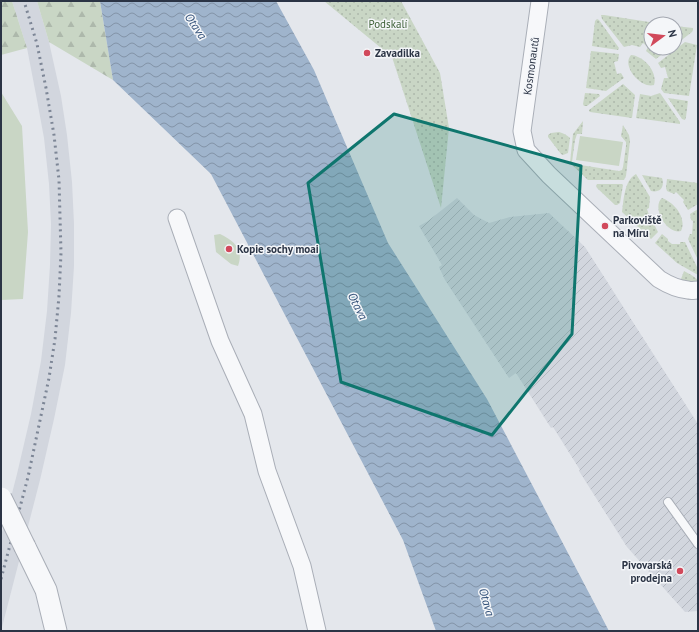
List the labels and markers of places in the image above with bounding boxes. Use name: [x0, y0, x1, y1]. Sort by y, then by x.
place label: Zavadilka: [375, 46, 420, 60]
marker: Zavadilka: [362, 48, 372, 58]
place label: Parkoviště na Míru: [613, 213, 662, 240]
marker: Parkoviště na Míru: [600, 221, 610, 231]
place label: Kopie sochy moai: [237, 242, 319, 256]
marker: Kopie sochy moai: [224, 244, 234, 254]
place label: Pivovarská prodejna: [622, 558, 672, 585]
marker: Pivovarská prodejna: [675, 566, 685, 576]

